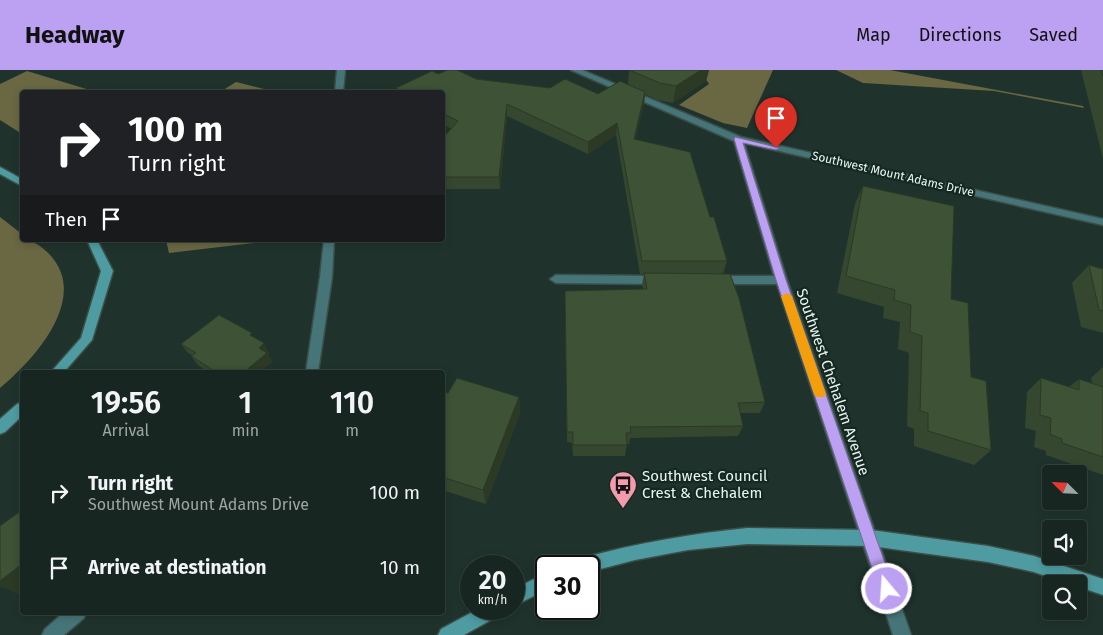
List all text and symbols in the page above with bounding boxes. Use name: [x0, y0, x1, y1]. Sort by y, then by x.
text: Headway: [25, 21, 124, 49]
text: Map: [856, 24, 891, 46]
text: Directions: [919, 24, 1001, 46]
text: Saved: [1029, 24, 1078, 46]
pin: [755, 97, 797, 148]
icon: arrive: [762, 104, 790, 132]
text: 100 m: [128, 108, 223, 150]
icon: right: [45, 110, 110, 175]
street label: Southwest Mount Adams Drive: [811, 149, 975, 199]
text: Turn right: [128, 150, 225, 177]
icon: arrive: [97, 205, 125, 233]
text: Then: [45, 208, 87, 231]
street label: Southwest Chehalem Avenue: [793, 286, 873, 478]
text: 19:56: [91, 385, 161, 421]
text: 1: [239, 385, 252, 421]
text: 110: [330, 385, 374, 421]
text: Arrival: [102, 421, 149, 440]
text: min: [232, 421, 259, 440]
text: m: [345, 421, 359, 440]
north arrow: [1042, 465, 1088, 510]
map controls: [1042, 465, 1087, 620]
place label: Southwest Council Crest & Chehalem: [642, 467, 768, 502]
bus stop icon: Southwest Council Crest & Chehalem: [608, 470, 638, 509]
text: Turn right: [88, 472, 173, 495]
icon: right: [45, 479, 73, 507]
text: 100 m: [369, 481, 420, 504]
text: Southwest Mount Adams Drive: [88, 495, 309, 514]
button: sound: [1042, 520, 1087, 565]
icon: arrive: [45, 554, 73, 582]
speed limit sign: 30: [535, 555, 600, 620]
text: Arrive at destination: [88, 556, 267, 579]
text: 10 m: [380, 556, 420, 579]
position arrow: [860, 562, 912, 614]
text: 20: [479, 566, 506, 596]
button: search: [1042, 575, 1087, 620]
text: km/h: [478, 593, 507, 607]

